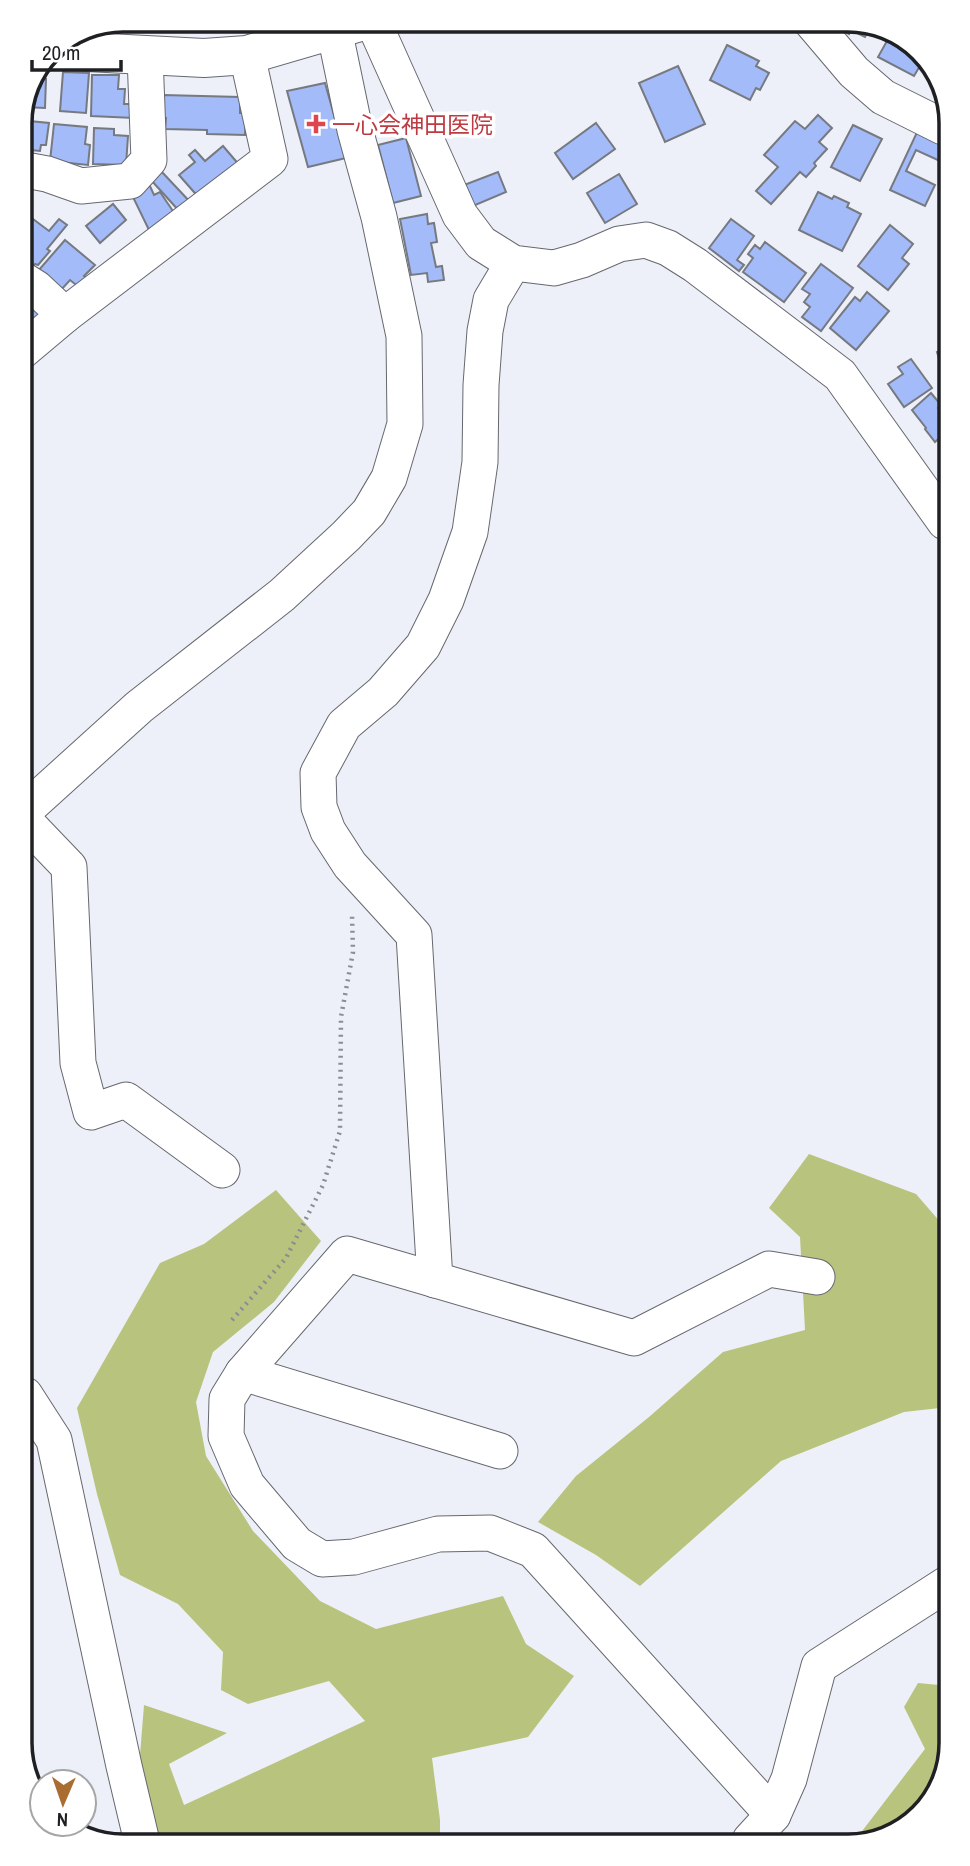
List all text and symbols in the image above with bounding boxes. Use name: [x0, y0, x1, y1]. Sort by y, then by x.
scale bar: [32, 28, 121, 72]
text: 20 m: [42, 38, 80, 67]
place label: 一心会神田医院: [332, 109, 493, 140]
marker: 一心会神田医院: [306, 114, 326, 134]
north arrow: [28, 1768, 98, 1838]
text: N: [56, 1807, 68, 1833]

